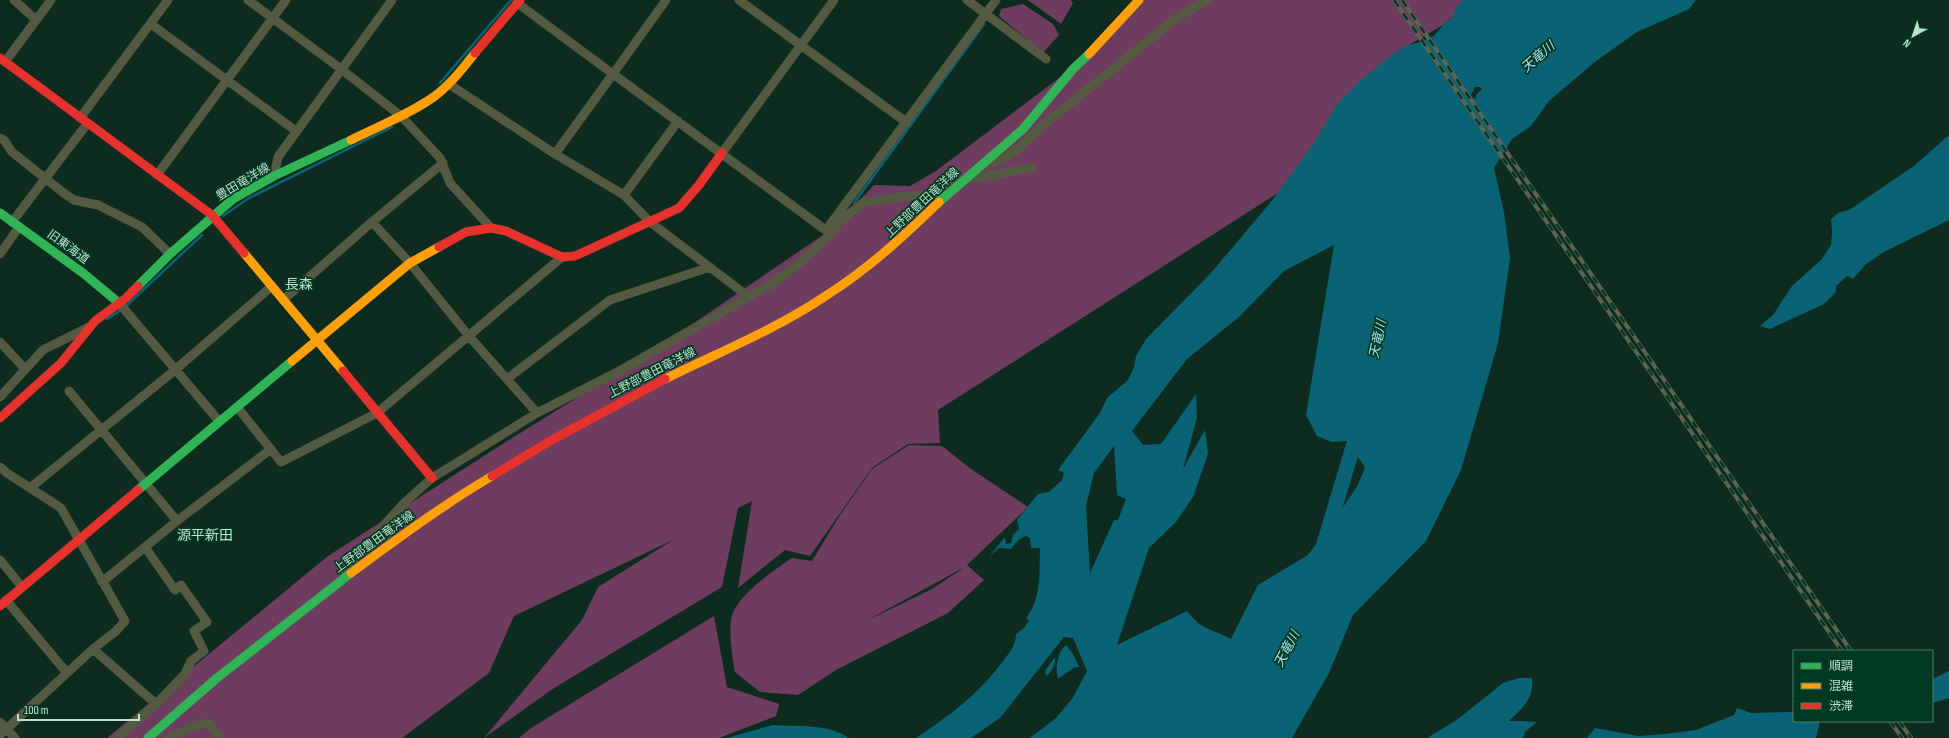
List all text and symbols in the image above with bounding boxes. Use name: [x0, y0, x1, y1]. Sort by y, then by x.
north arrow: [1893, 16, 1933, 56]
text: N: [1900, 36, 1913, 50]
water label: 天竜川: [1518, 37, 1559, 76]
street label: 豊田竜洋線: [213, 160, 273, 204]
street label: 上野部豊田竜洋線: [882, 165, 962, 241]
street label: 旧東海道: [44, 227, 92, 267]
district label: 長森: [285, 276, 313, 293]
water label: 天竜川: [1366, 316, 1390, 360]
street label: 上野部豊田竜洋線: [606, 345, 698, 401]
street label: 上野部豊田竜洋線: [331, 508, 417, 576]
district label: 源平新田: [177, 527, 233, 544]
water label: 天竜川: [1271, 626, 1304, 670]
legend: [1793, 650, 1933, 722]
text: 順調: [1829, 659, 1853, 674]
text: 混雑: [1829, 679, 1853, 694]
scale bar: [18, 696, 139, 722]
text: 渋滞: [1829, 699, 1853, 714]
text: 100 m: [24, 703, 49, 718]

